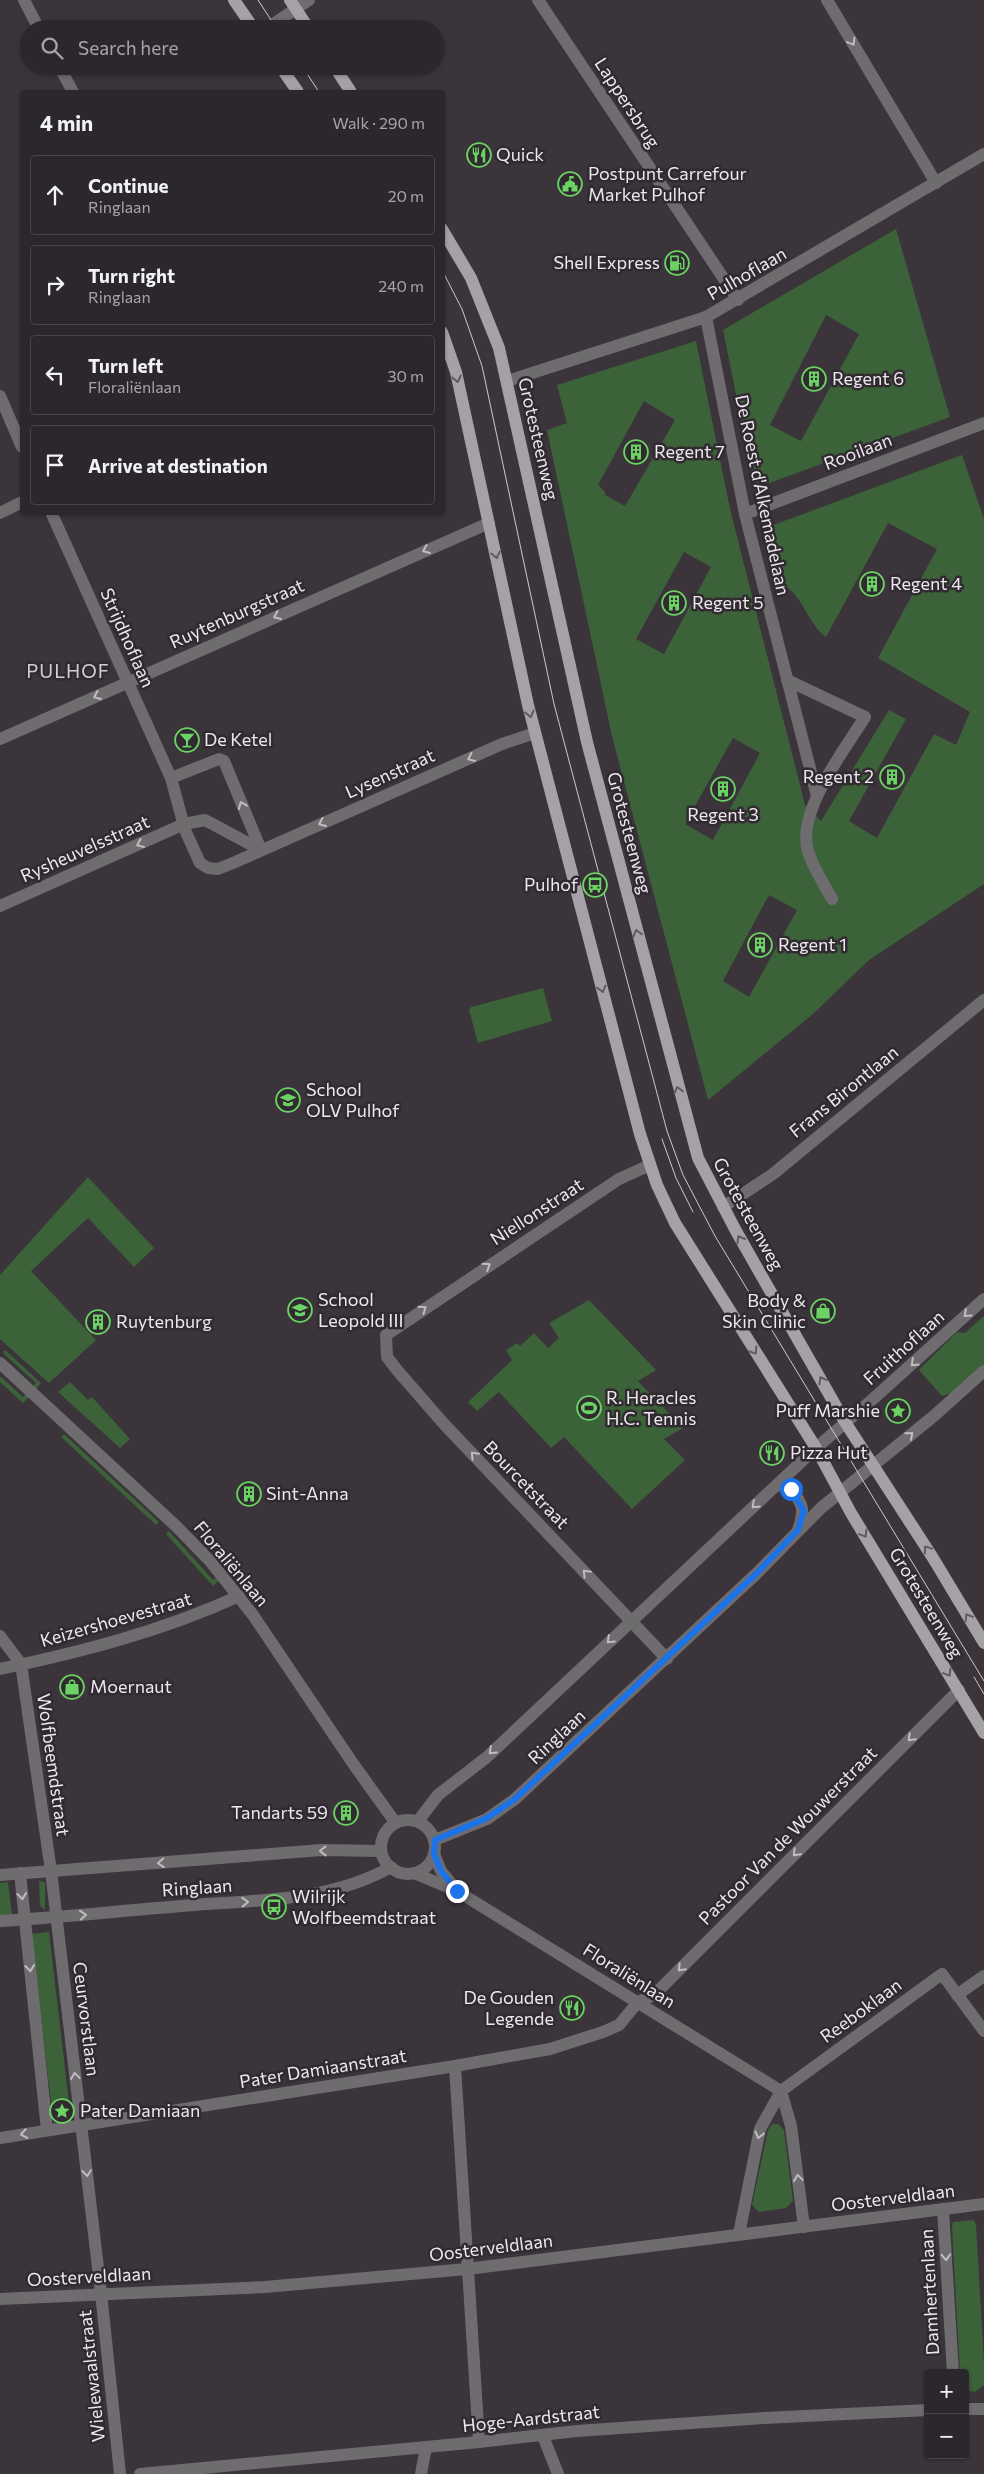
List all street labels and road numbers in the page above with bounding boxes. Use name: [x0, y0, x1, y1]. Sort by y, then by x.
street label: Lappersbrug: [591, 53, 665, 152]
street label: Pulhoflaan: [703, 242, 790, 305]
street label: Grotesteenweg: [514, 375, 564, 503]
street label: De Roest d'Alkemadelaan: [731, 392, 795, 597]
street label: Rooilaan: [820, 428, 895, 474]
street label: Ruytenburgstraat: [166, 574, 307, 653]
street label: Strijdhoflaan: [96, 585, 160, 691]
street label: Lysenstraat: [341, 744, 438, 803]
street label: Grotesteenweg: [603, 769, 657, 896]
street label: Rysheuvelsstraat: [17, 810, 153, 886]
street label: Frans Birontlaan: [784, 1041, 902, 1142]
street label: Grotesteenweg: [709, 1153, 789, 1274]
street label: Niellonstraat: [486, 1173, 587, 1249]
street label: Fruithoflaan: [858, 1305, 948, 1389]
street label: Bourcetstraat: [479, 1436, 574, 1533]
street label: Floraliënlaan: [190, 1516, 274, 1611]
street label: Grotesteenweg: [885, 1543, 969, 1662]
street label: Keizershoevestraat: [37, 1587, 194, 1651]
street label: Wolfbeemdstraat: [33, 1692, 75, 1838]
street label: Ringlaan: [523, 1704, 590, 1768]
street label: Pastoor Van de Wouwerstraat: [694, 1742, 881, 1929]
street label: Ringlaan: [161, 1874, 233, 1900]
street label: Floraliënlaan: [579, 1938, 680, 2012]
street label: Ceurvorstlaan: [69, 1961, 105, 2077]
street label: Reeboklaan: [815, 1973, 905, 2047]
street label: Pater Damiaanstraat: [238, 2044, 408, 2092]
street label: Oosterveldlaan: [830, 2179, 956, 2216]
street label: Damhertenlaan: [915, 2228, 943, 2356]
street label: Oosterveldlaan: [428, 2229, 554, 2266]
street label: Oosterveldlaan: [26, 2262, 152, 2290]
street label: Wielewaalstraat: [73, 2309, 109, 2443]
street label: Hoge-Aardstraat: [461, 2400, 601, 2436]

